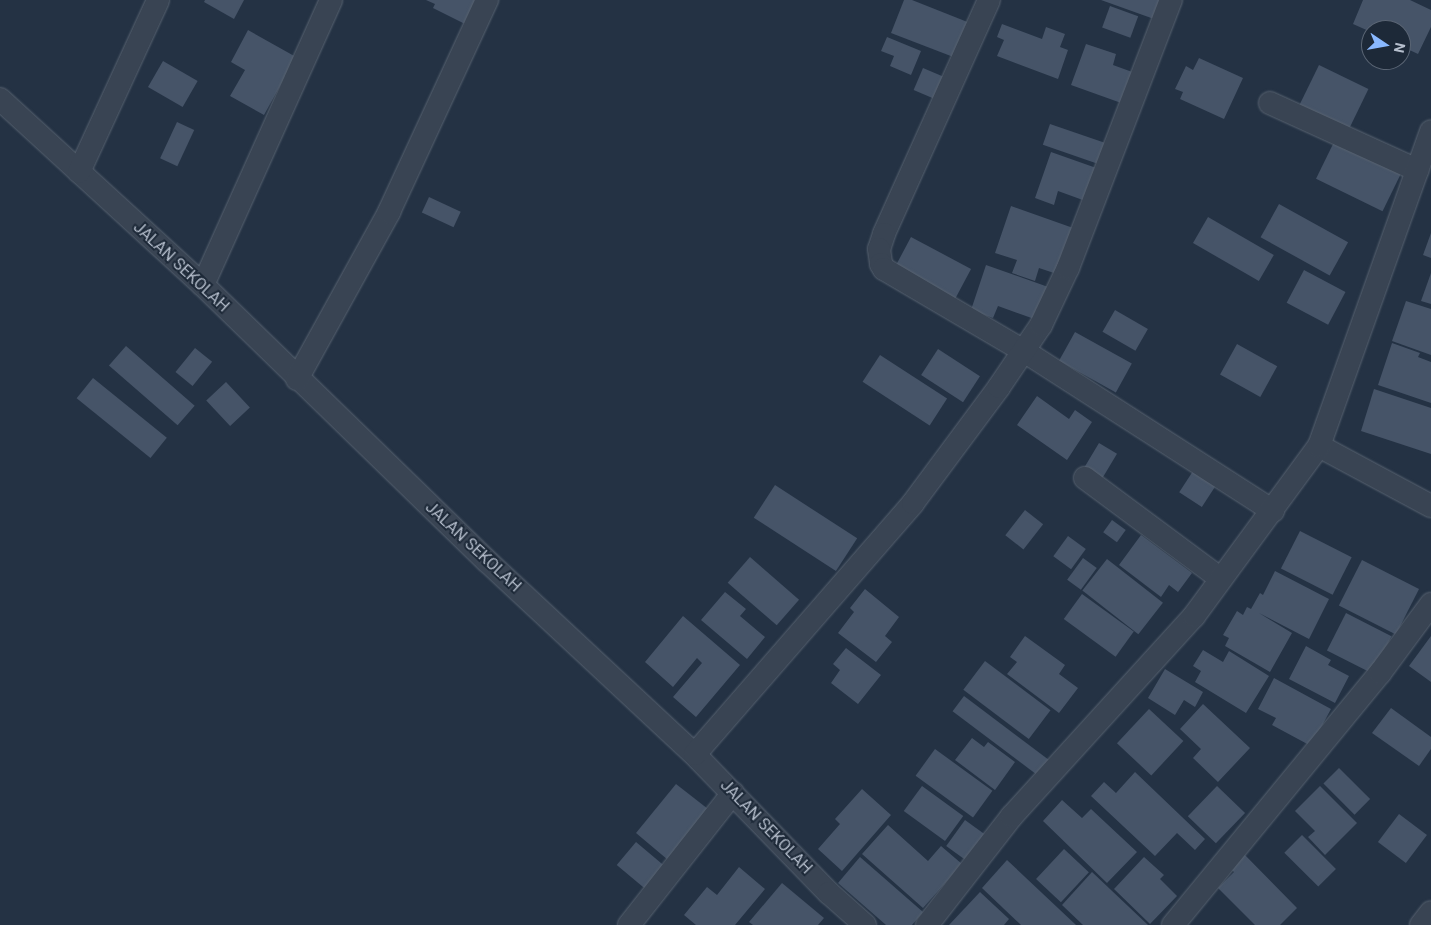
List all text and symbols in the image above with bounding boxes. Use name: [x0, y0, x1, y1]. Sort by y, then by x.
north arrow: [1361, 20, 1411, 70]
text: N: [1391, 41, 1409, 54]
street label: JALAN SEKOLAH: [129, 218, 233, 316]
street label: JALAN SEKOLAH: [421, 498, 525, 596]
street label: JALAN SEKOLAH: [716, 776, 816, 878]

